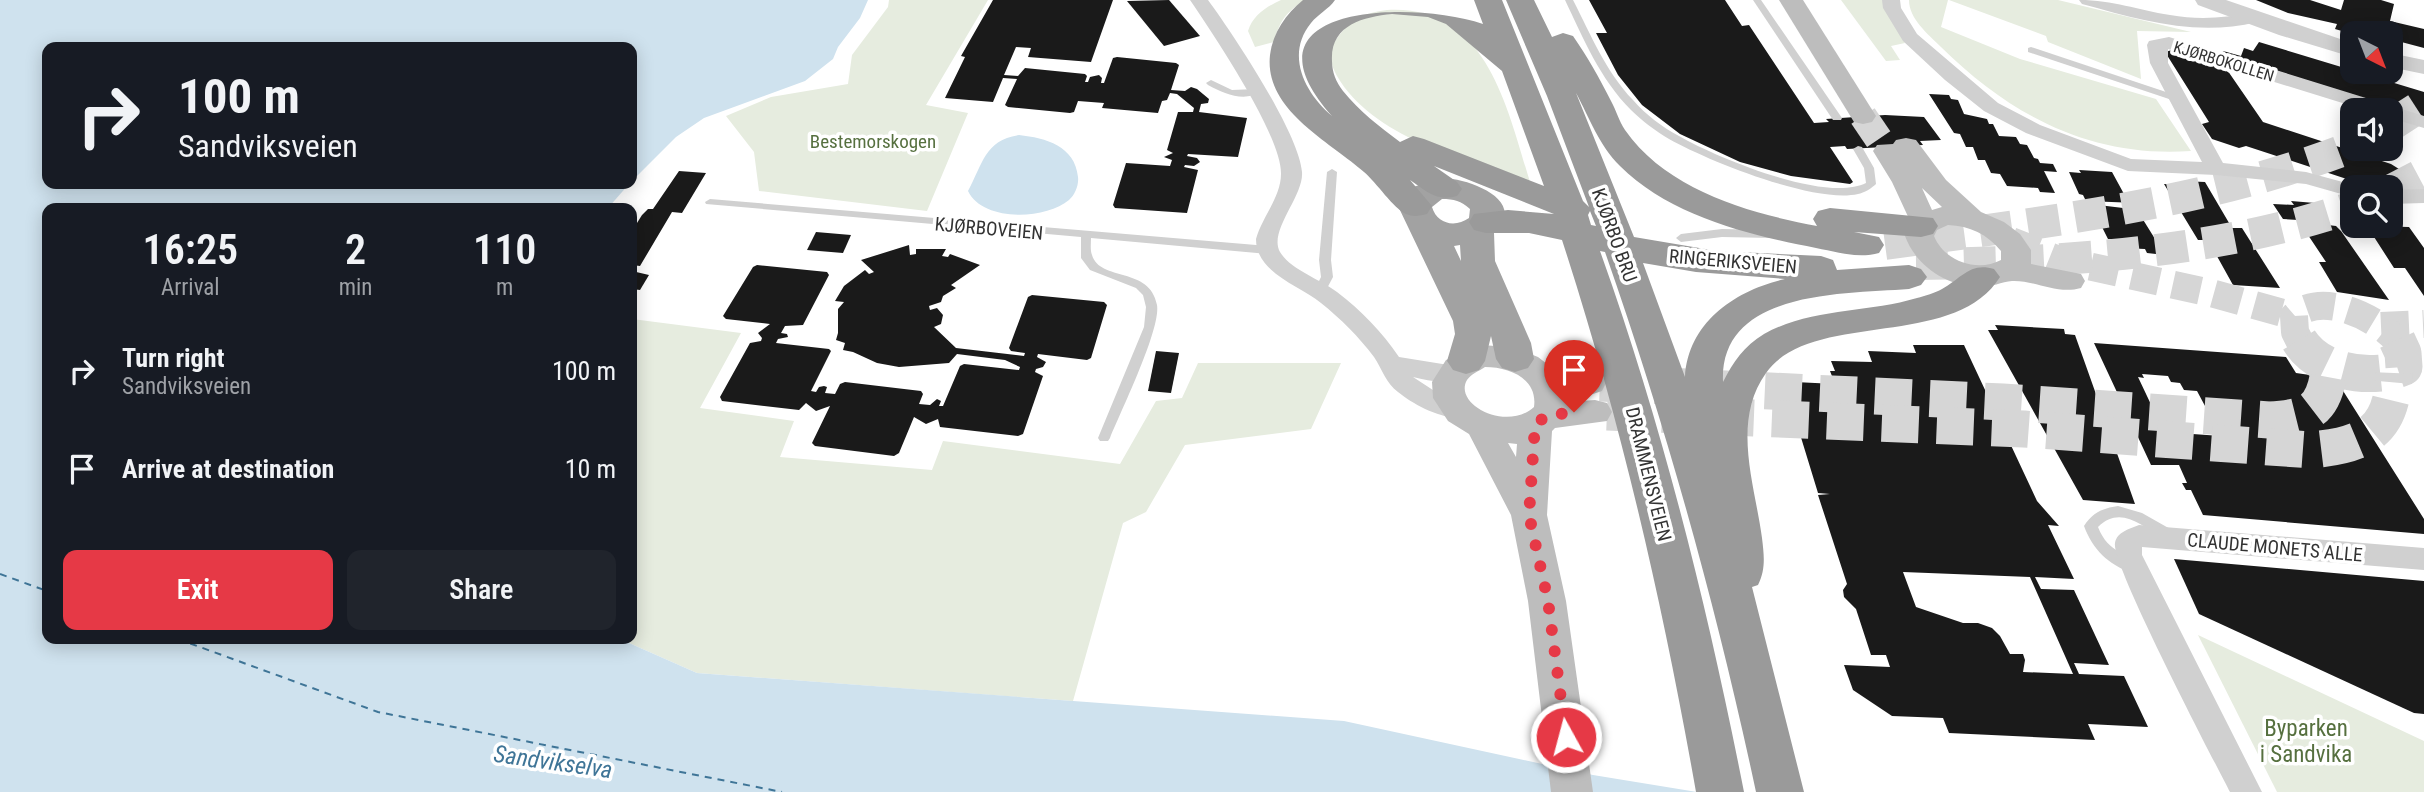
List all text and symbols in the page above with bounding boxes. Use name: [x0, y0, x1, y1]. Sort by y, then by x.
north arrow: [2340, 21, 2403, 84]
map controls: [2340, 21, 2403, 238]
street label: KJØRBOKOLLEN: [2171, 37, 2276, 86]
text: 100 m: [178, 68, 300, 125]
icon: right: [63, 70, 154, 161]
button: sound: [2340, 98, 2403, 161]
text: Sandviksveien: [178, 127, 358, 165]
park label: Bestemorskogen: [810, 130, 936, 153]
button: search: [2340, 175, 2403, 238]
street label: KJØRBO BRU: [1587, 185, 1642, 285]
street label: KJØRBOVEIEN: [934, 212, 1044, 245]
text: 16:25: [143, 225, 238, 274]
text: 2: [345, 225, 366, 274]
text: 110: [473, 225, 536, 274]
street label: RINGERIKSVEIEN: [1668, 244, 1798, 279]
text: Arrival: [161, 274, 220, 301]
text: min: [339, 274, 372, 301]
text: m: [496, 274, 513, 301]
pin: [1544, 340, 1604, 412]
text: Turn right: [122, 343, 224, 373]
icon: arrive: [1555, 351, 1593, 389]
icon: right: [63, 352, 101, 390]
text: 100 m: [552, 356, 616, 386]
text: Sandviksveien: [122, 373, 251, 400]
street label: DRAMMENSVEIEN: [1621, 405, 1676, 544]
icon: arrive: [63, 450, 101, 488]
text: Arrive at destination: [122, 454, 334, 484]
text: 10 m: [565, 454, 616, 484]
street label: CLAUDE MONETS ALLE: [2186, 528, 2363, 567]
button: Exit: [63, 550, 333, 630]
button: Share: [347, 550, 616, 630]
position arrow: [1529, 700, 1603, 774]
park label: Byparken i Sandvika: [2260, 715, 2352, 768]
water label: Sandvikselva: [492, 740, 614, 784]

